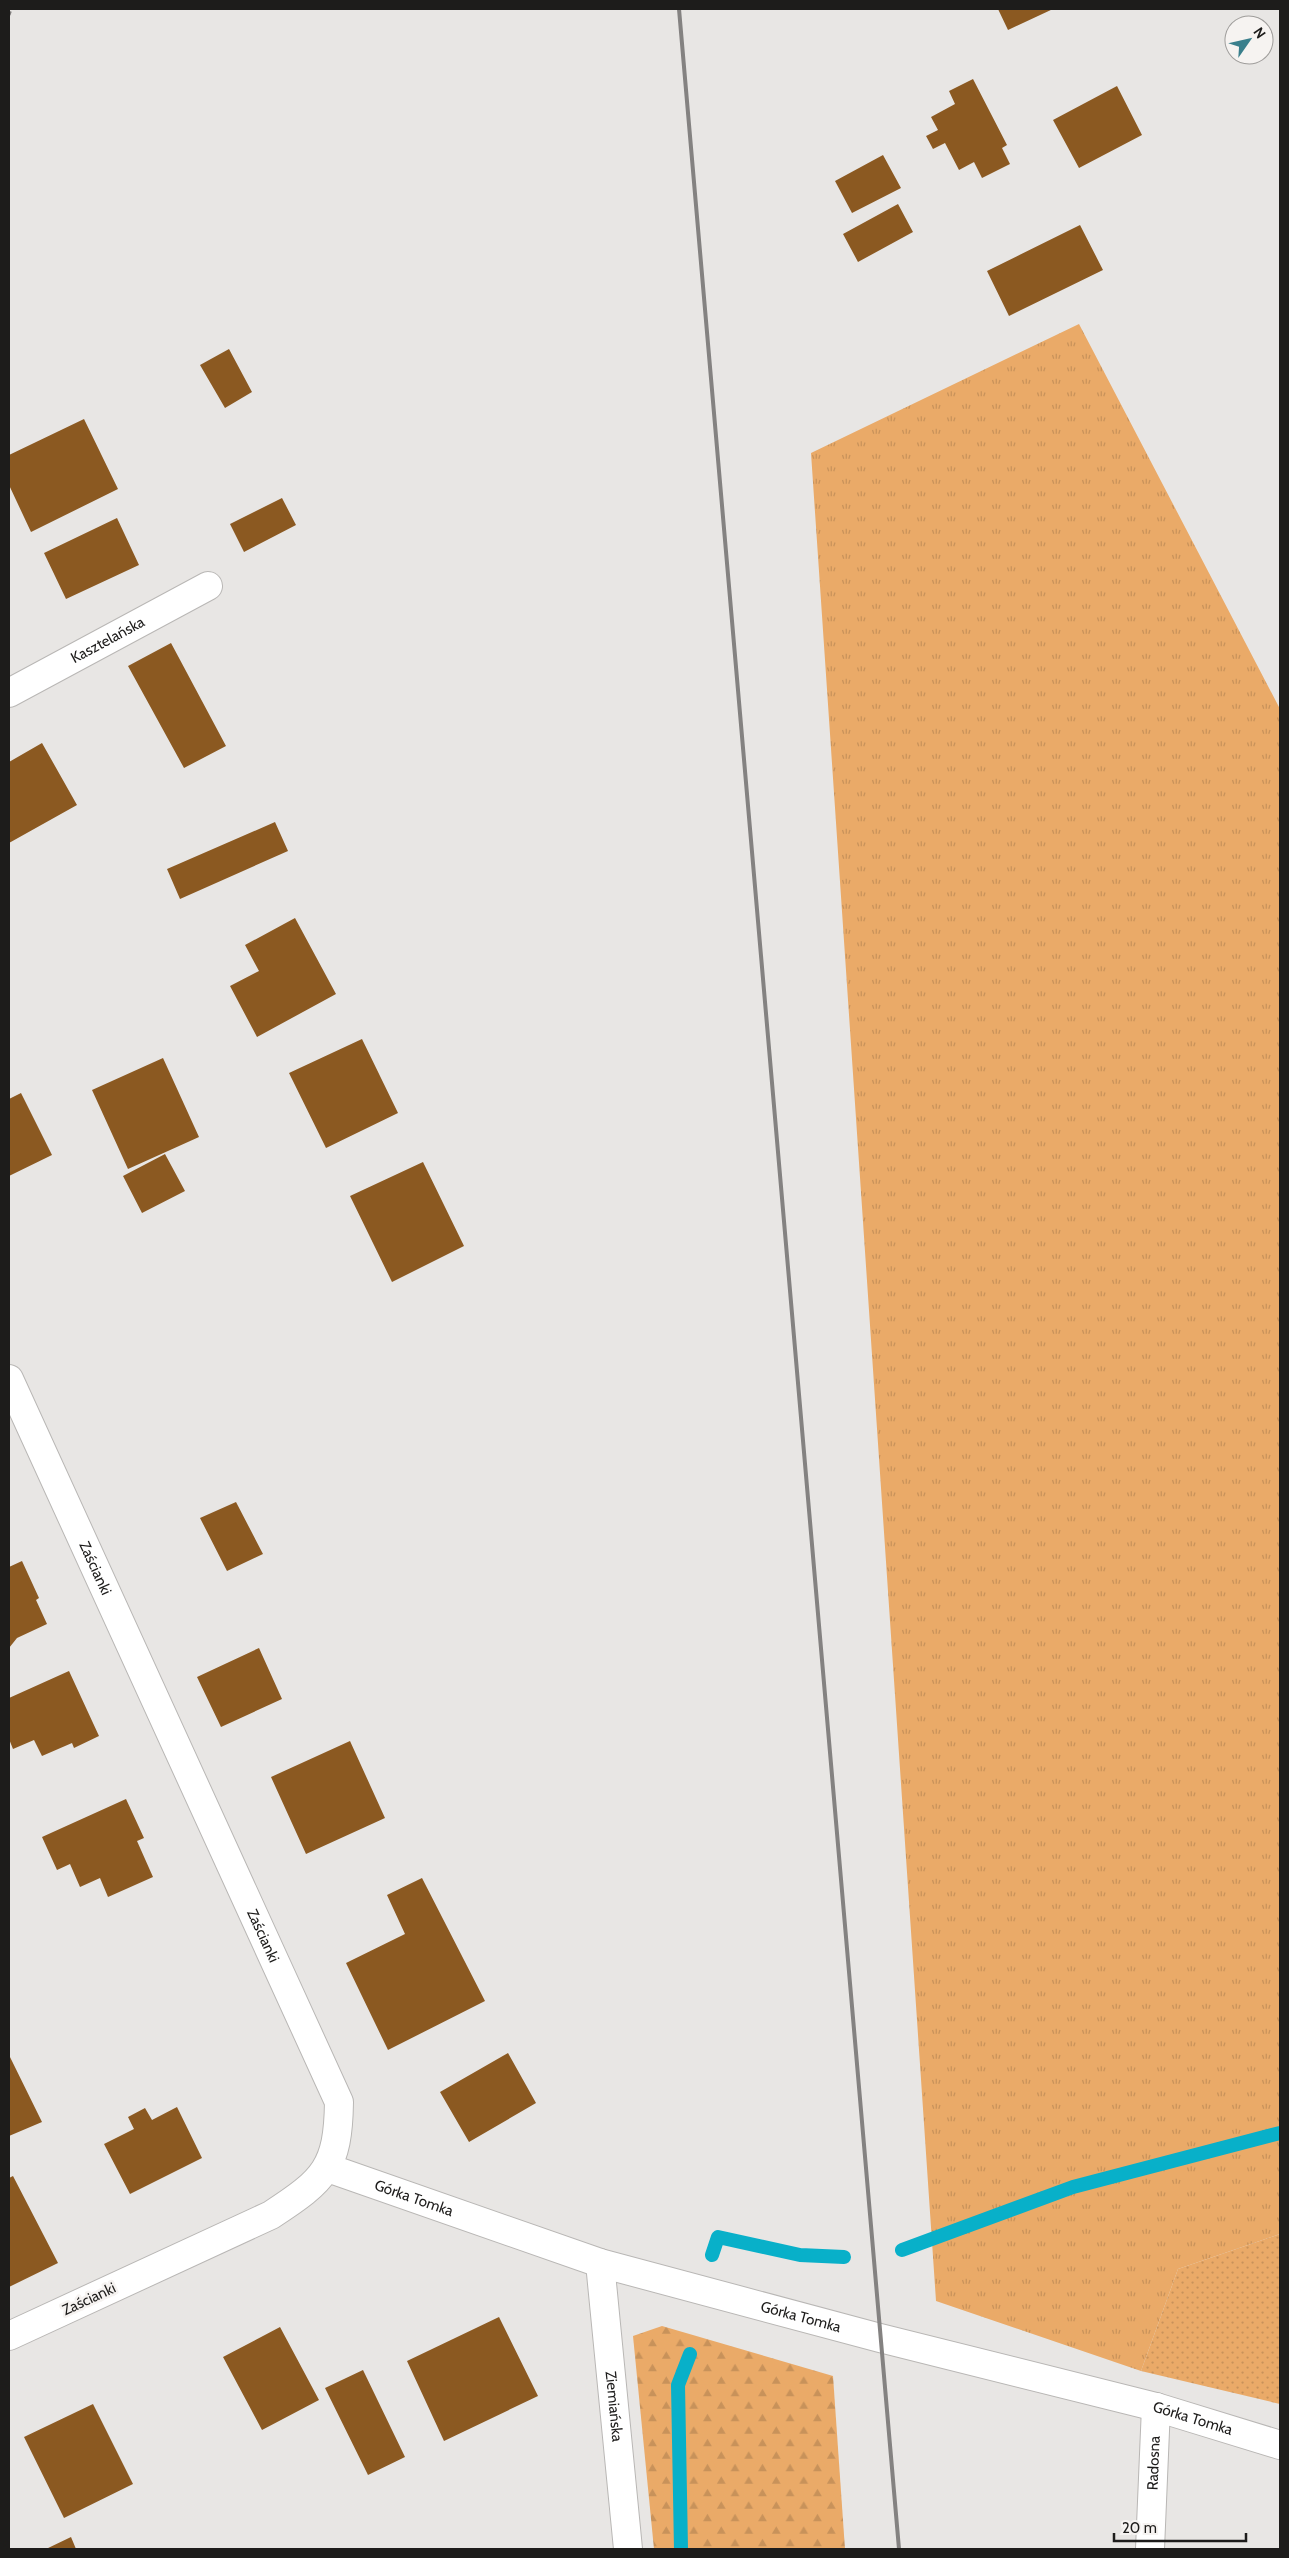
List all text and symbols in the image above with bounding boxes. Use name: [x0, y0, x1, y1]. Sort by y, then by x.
north arrow: [1224, 15, 1274, 65]
text: N: [1250, 24, 1270, 42]
street label: Kasztelańska: [68, 612, 148, 667]
street label: Zaścianki: [75, 1539, 115, 1598]
street label: Zaścianki: [243, 1906, 283, 1965]
street label: Górka Tomka: [372, 2176, 456, 2220]
street label: Zaścianki: [59, 2279, 119, 2319]
street label: Górka Tomka: [759, 2297, 844, 2336]
street label: Ziemiańska: [602, 2370, 627, 2443]
street label: Górka Tomka: [1151, 2398, 1236, 2439]
street label: Radosna: [1143, 2435, 1164, 2491]
scale bar: [1114, 2510, 1246, 2542]
text: 20 m: [1122, 2519, 1157, 2537]

